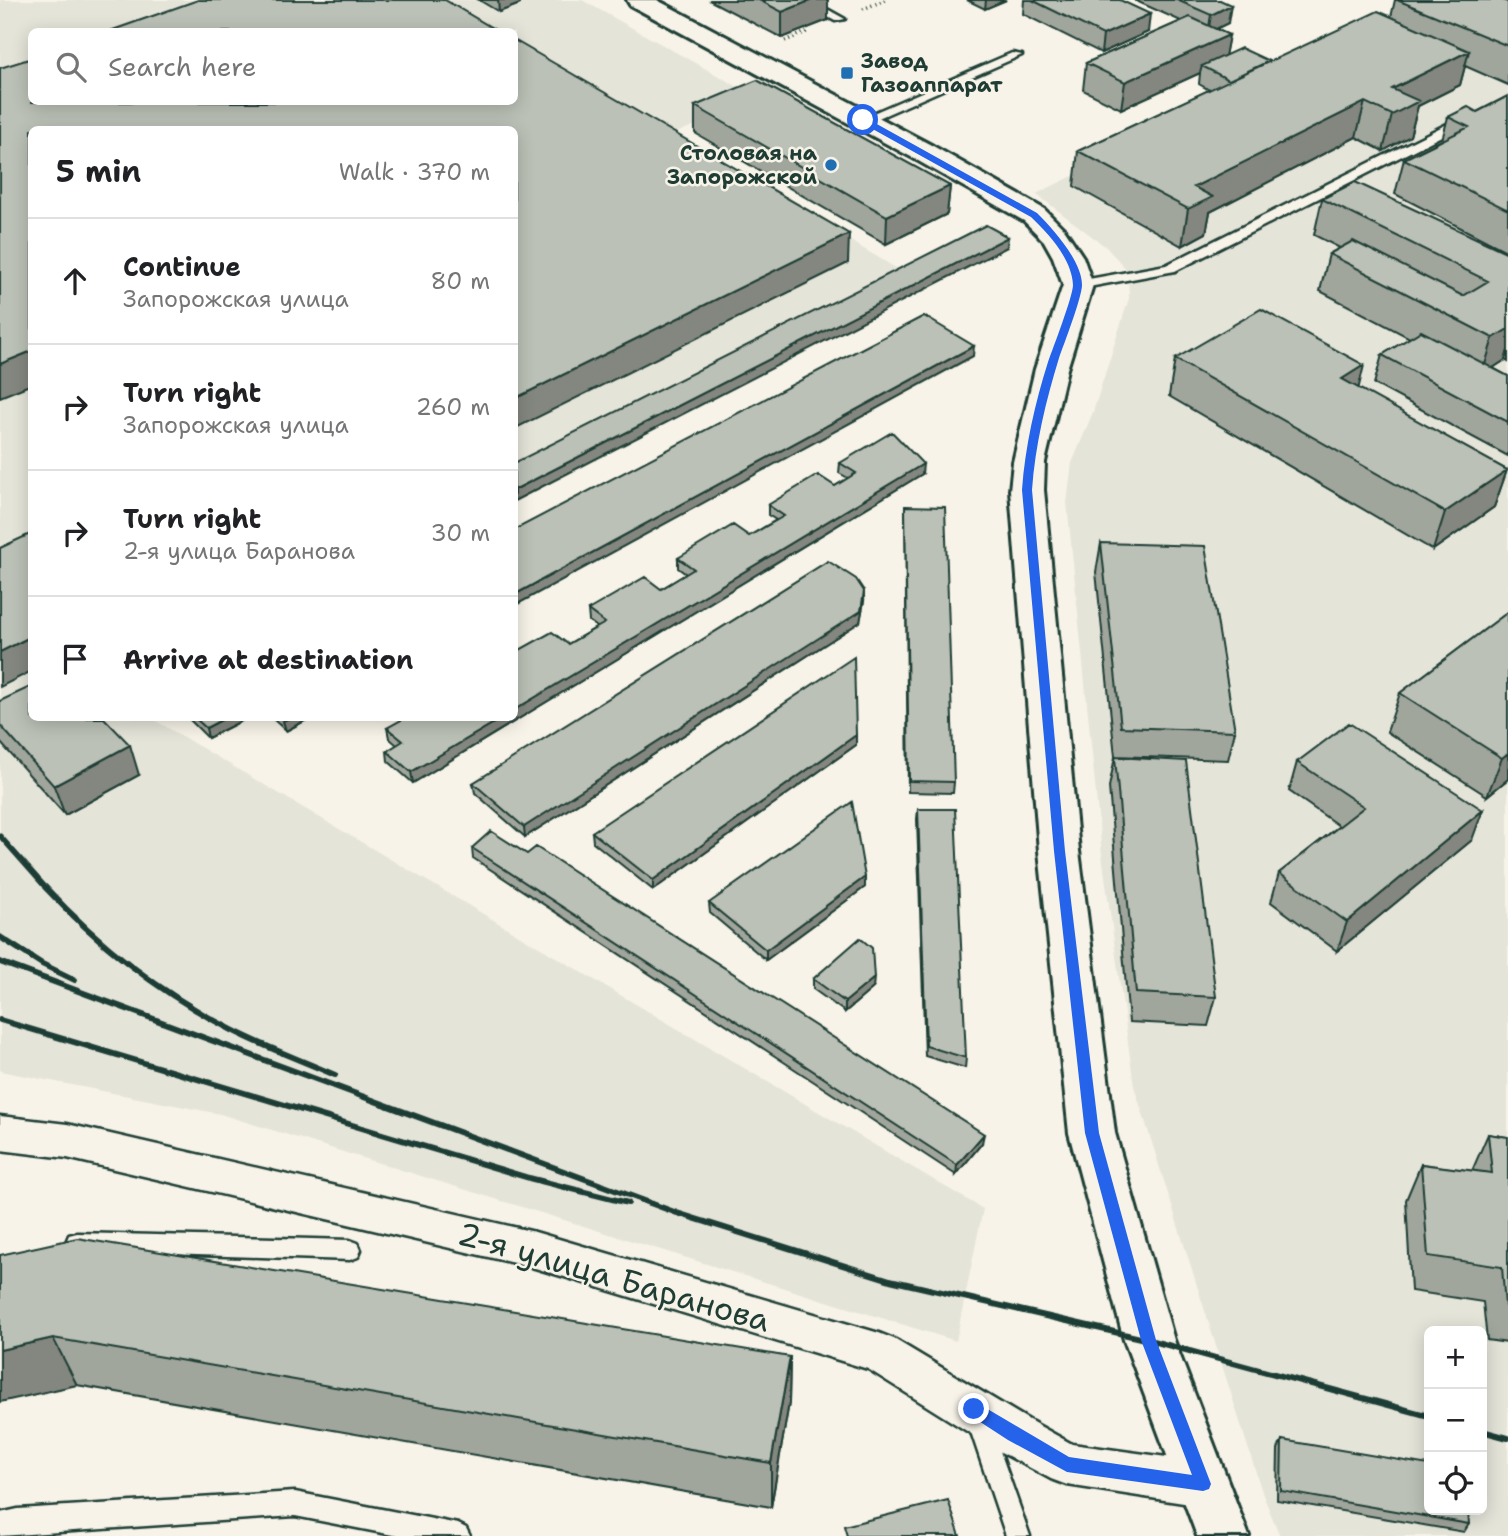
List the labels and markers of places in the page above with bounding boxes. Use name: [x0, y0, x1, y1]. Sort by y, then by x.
place label: Завод Газоаппарат: [861, 47, 1003, 99]
marker: Завод Газоаппарат: [839, 65, 855, 81]
place label: Столовая на Запорожской: [667, 139, 818, 191]
marker: Столовая на Запорожской: [823, 157, 839, 173]

